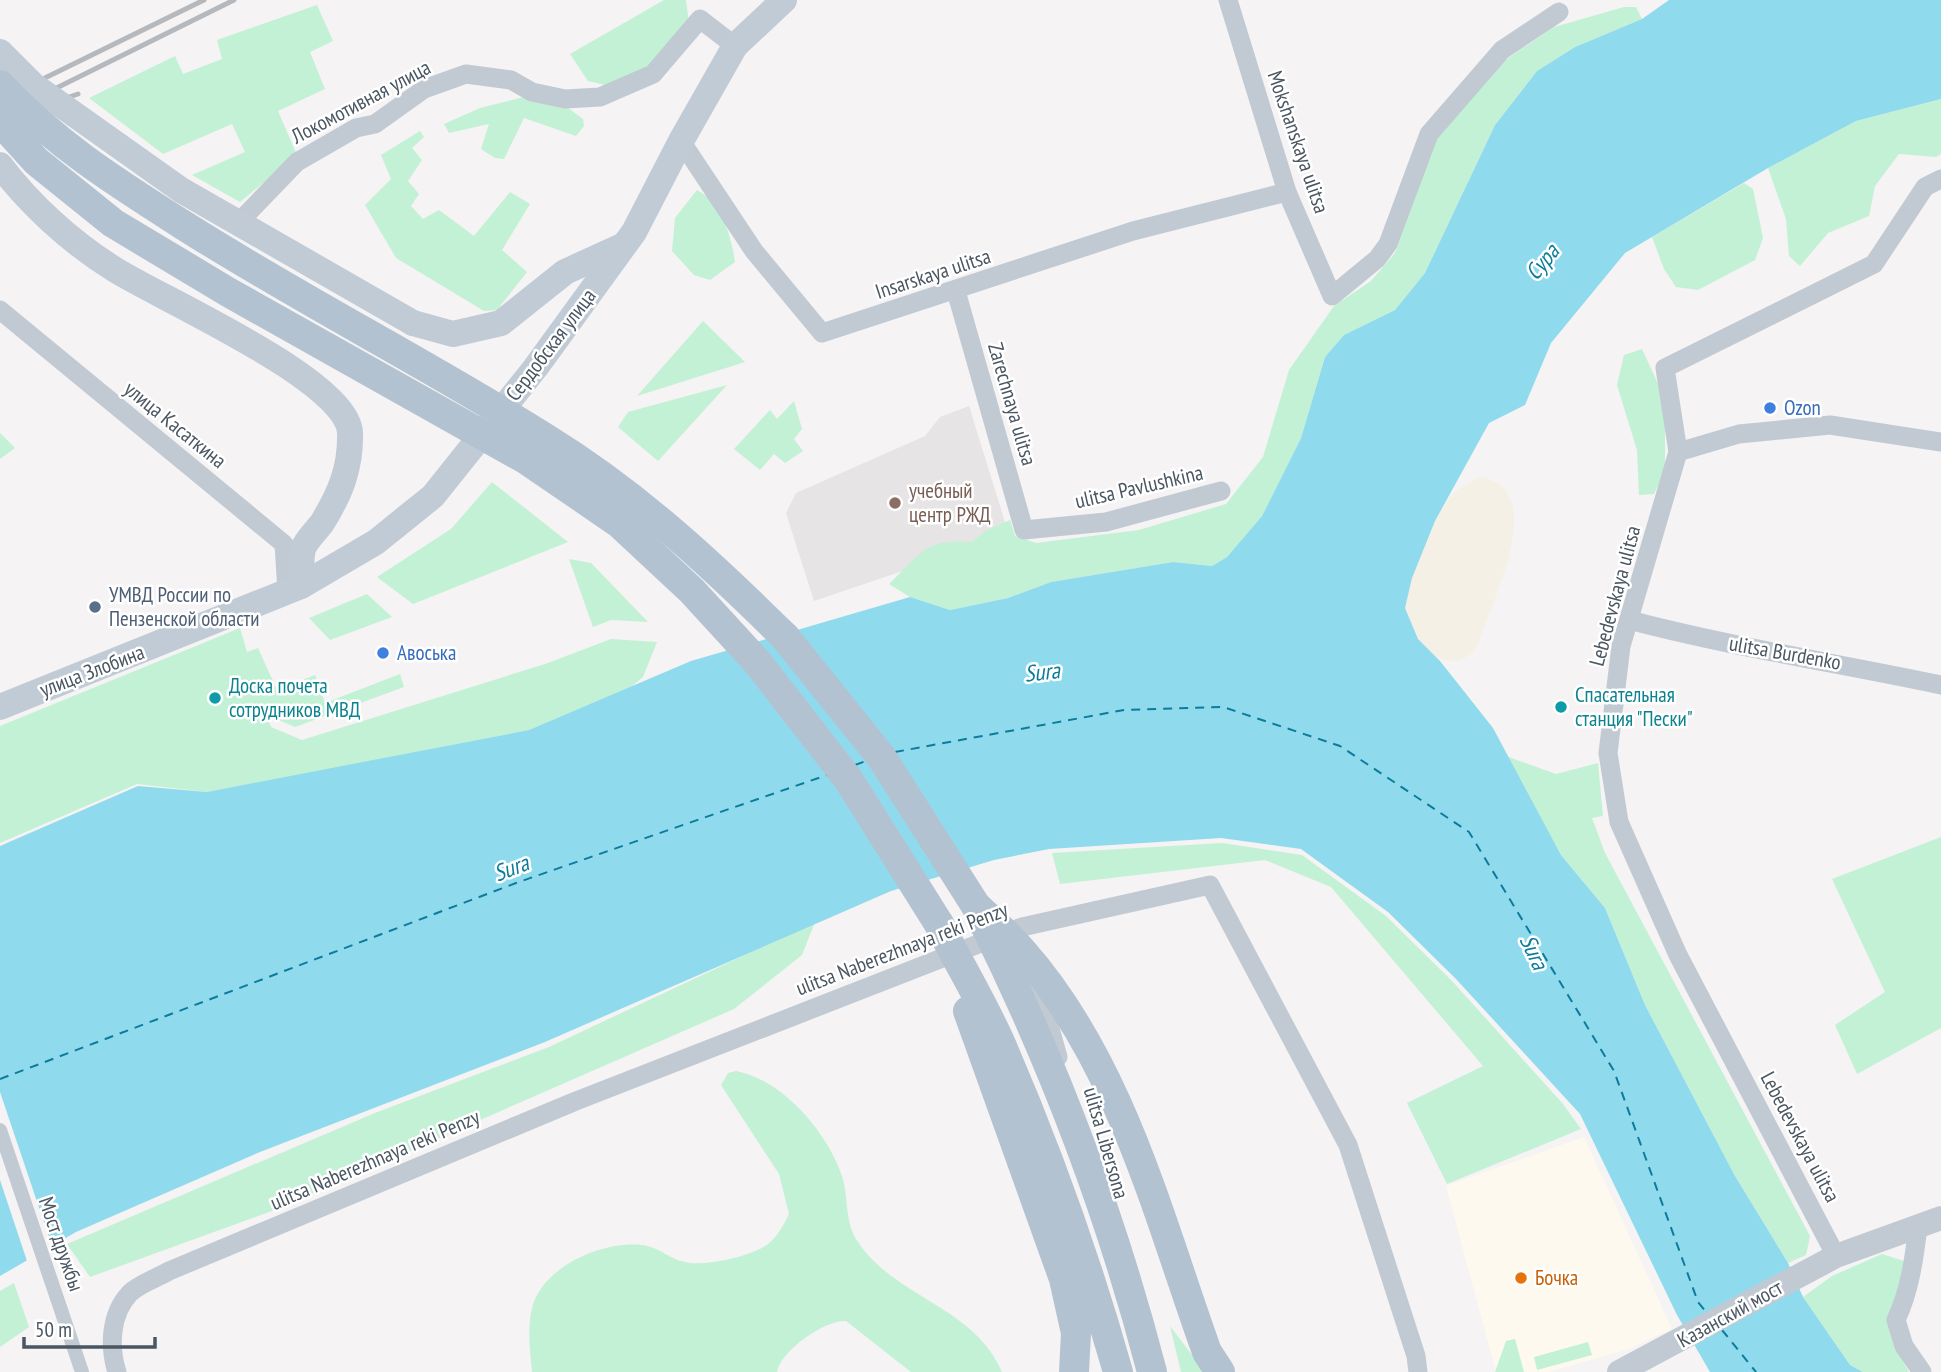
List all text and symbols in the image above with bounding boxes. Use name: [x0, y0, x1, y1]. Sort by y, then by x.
street label: Локомотивная улица: [286, 54, 435, 150]
street label: Mokshanskaya ulitsa: [1261, 67, 1335, 217]
water label: Сура: [1518, 236, 1566, 286]
street label: Insarskaya ulitsa: [872, 242, 994, 305]
street label: Сердобская улица: [500, 283, 602, 406]
street label: Zarechnaya ulitsa: [982, 339, 1043, 468]
street label: улица Касаткина: [119, 375, 232, 474]
place label: Ozon: [1784, 394, 1821, 421]
marker: Ozon: [1762, 400, 1778, 416]
street label: ulitsa Pavlushkina: [1072, 459, 1205, 514]
place label: учебный центр РЖД: [909, 477, 991, 528]
marker: учебный центр РЖД: [887, 495, 903, 511]
street label: Lebedevskaya ulitsa: [1583, 523, 1646, 669]
place label: УМВД России по Пензенской области: [109, 581, 259, 632]
marker: УМВД России по Пензенской области: [87, 599, 103, 615]
street label: ulitsa Burdenko: [1727, 629, 1843, 676]
street label: улица Злобина: [36, 638, 148, 703]
place label: Авоська: [397, 639, 456, 666]
marker: Авоська: [375, 645, 391, 661]
water label: Sura: [1023, 655, 1063, 688]
place label: Доска почета сотрудников МВД: [229, 672, 360, 723]
place label: Спасательная станция "Пески": [1575, 681, 1693, 732]
marker: Доска почета сотрудников МВД: [207, 690, 223, 706]
marker: Спасательная станция "Пески": [1553, 699, 1569, 715]
water label: Sura: [489, 847, 534, 887]
street label: ulitsa Naberezhnaya reki Penzy: [792, 896, 1012, 1001]
water label: Sura: [1514, 930, 1556, 976]
street label: Lebedevskaya ulitsa: [1755, 1067, 1846, 1207]
street label: ulitsa Libersona: [1078, 1084, 1135, 1202]
street label: ulitsa Naberezhnaya reki Penzy: [266, 1103, 484, 1216]
street label: Мост дружбы: [33, 1193, 90, 1295]
place label: Бочка: [1535, 1264, 1578, 1291]
marker: Бочка: [1513, 1270, 1529, 1286]
street label: Казанский мост: [1672, 1273, 1787, 1354]
scale bar: [24, 1306, 156, 1350]
text: 50 m: [35, 1316, 72, 1343]

